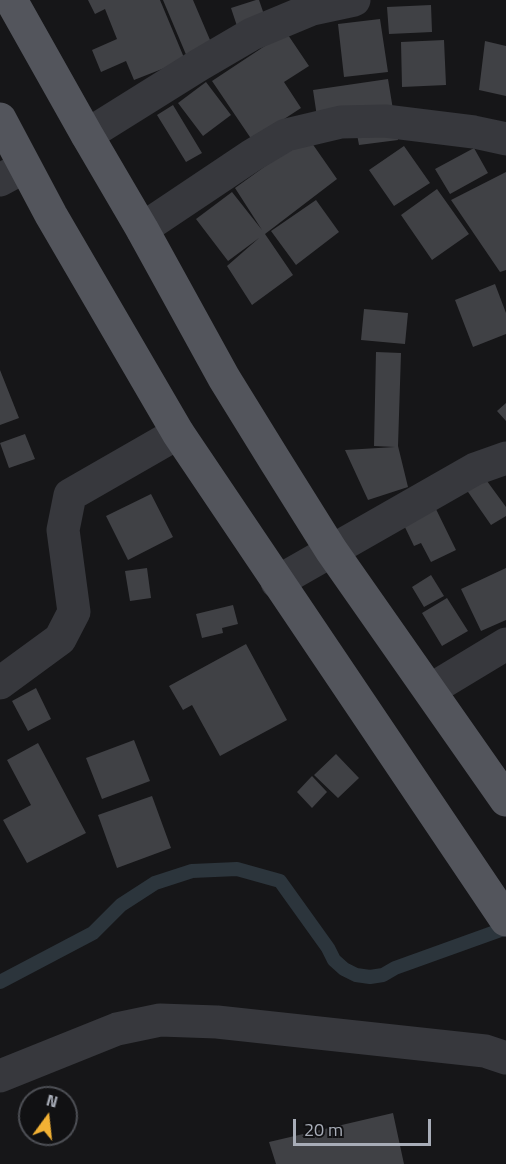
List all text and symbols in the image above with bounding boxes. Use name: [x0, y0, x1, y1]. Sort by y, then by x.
north arrow: [18, 1086, 78, 1146]
text: N: [44, 1088, 61, 1114]
scale bar: [296, 1107, 434, 1145]
text: 20 m: [304, 1116, 343, 1143]

